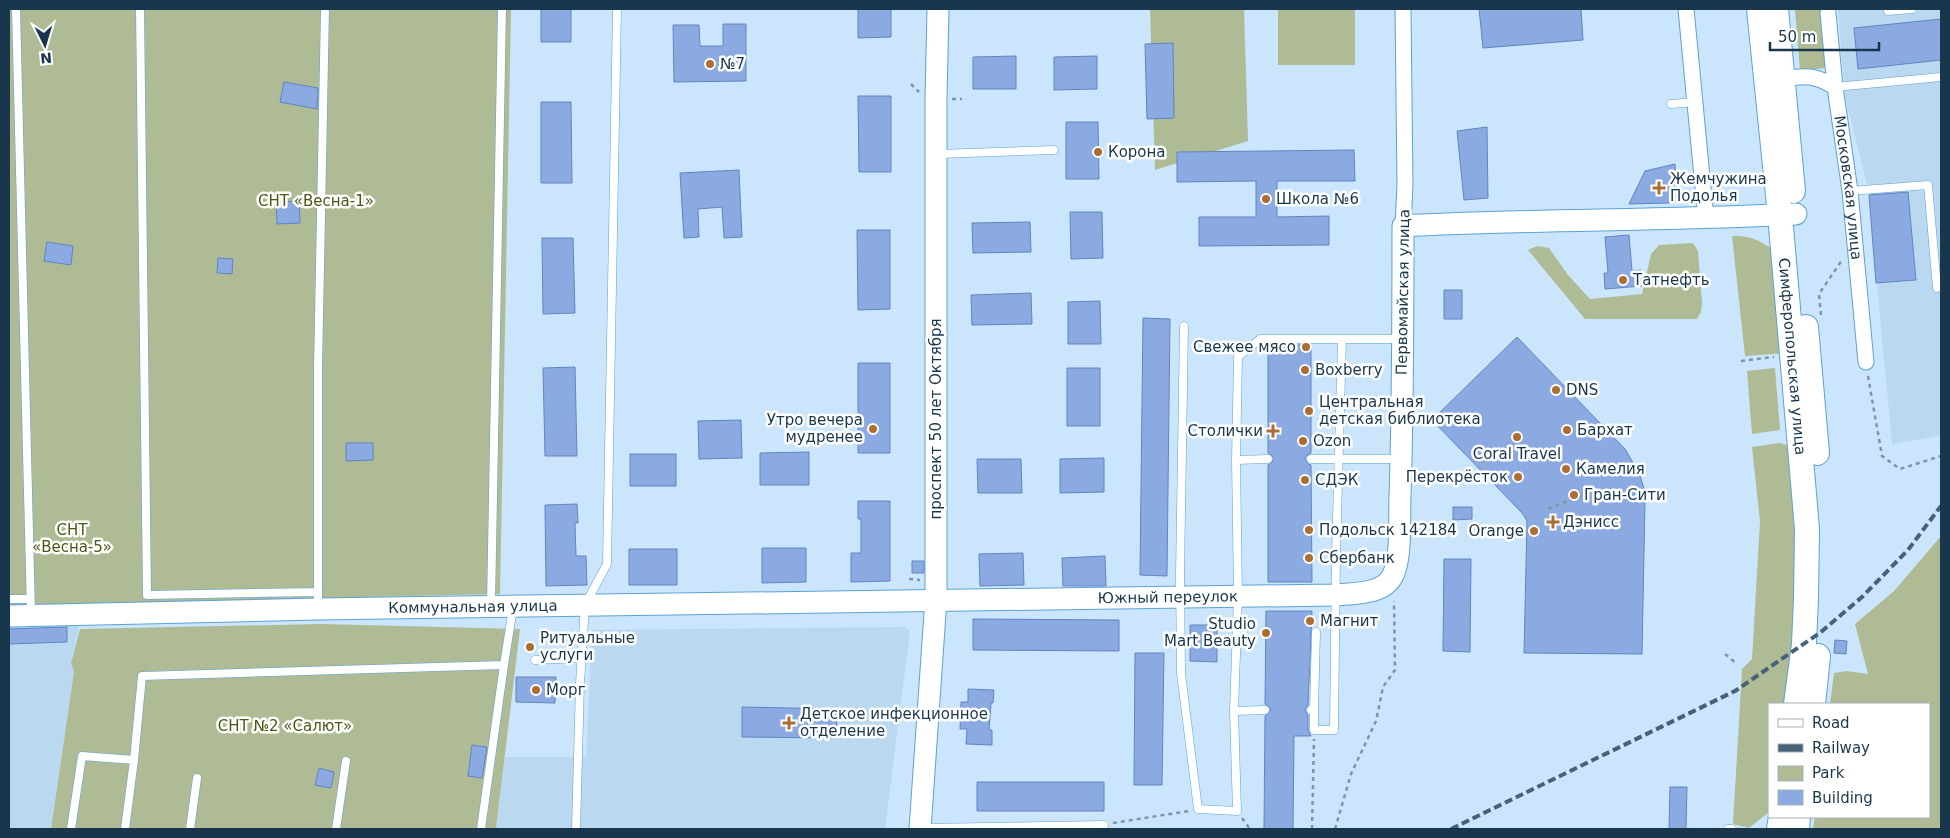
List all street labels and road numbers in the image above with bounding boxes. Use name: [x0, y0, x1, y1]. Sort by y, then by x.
street label: Московская улица: [1830, 114, 1865, 261]
street label: Первомайская улица: [1393, 209, 1413, 375]
street label: Симферопольская улица: [1775, 257, 1810, 456]
street label: проспект 50 лет Октября: [927, 319, 945, 519]
street label: Южный переулок: [1097, 587, 1238, 607]
street label: Коммунальная улица: [388, 597, 558, 617]

